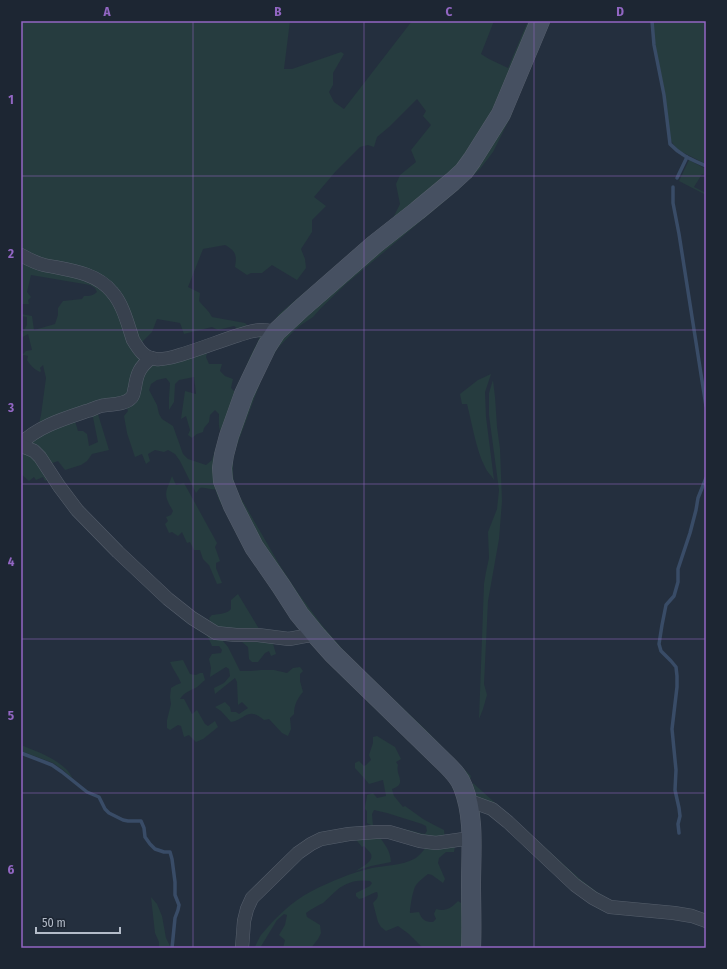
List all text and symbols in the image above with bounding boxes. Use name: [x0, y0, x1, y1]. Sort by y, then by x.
text: A: [102, 4, 111, 19]
text: B: [274, 4, 282, 19]
text: C: [446, 4, 453, 19]
text: D: [616, 4, 624, 19]
text: 1: [8, 92, 14, 107]
text: 2: [7, 246, 14, 261]
text: 3: [7, 400, 14, 415]
text: 4: [8, 554, 15, 569]
text: 5: [8, 708, 14, 723]
text: 6: [8, 862, 15, 877]
scale bar: [36, 909, 120, 935]
text: 50 m: [42, 916, 66, 930]

